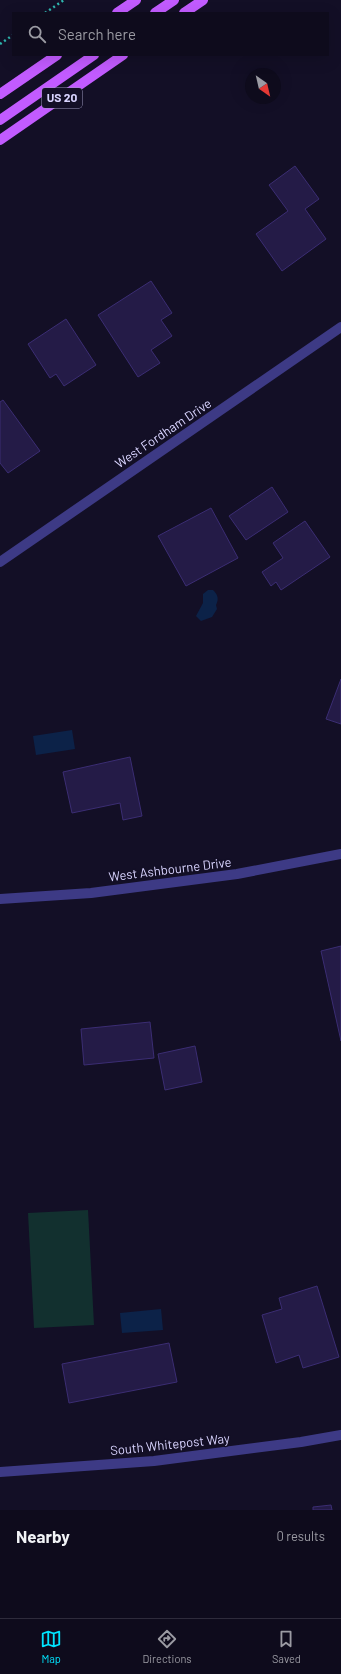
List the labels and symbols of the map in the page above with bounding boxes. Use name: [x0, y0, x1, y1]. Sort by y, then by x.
north arrow: [245, 68, 281, 104]
road number: US 20: [42, 88, 82, 108]
street label: West Fordham Drive: [112, 395, 214, 471]
street label: West Ashbourne Drive: [108, 854, 232, 884]
street label: South Whitepost Way: [109, 1430, 231, 1458]

